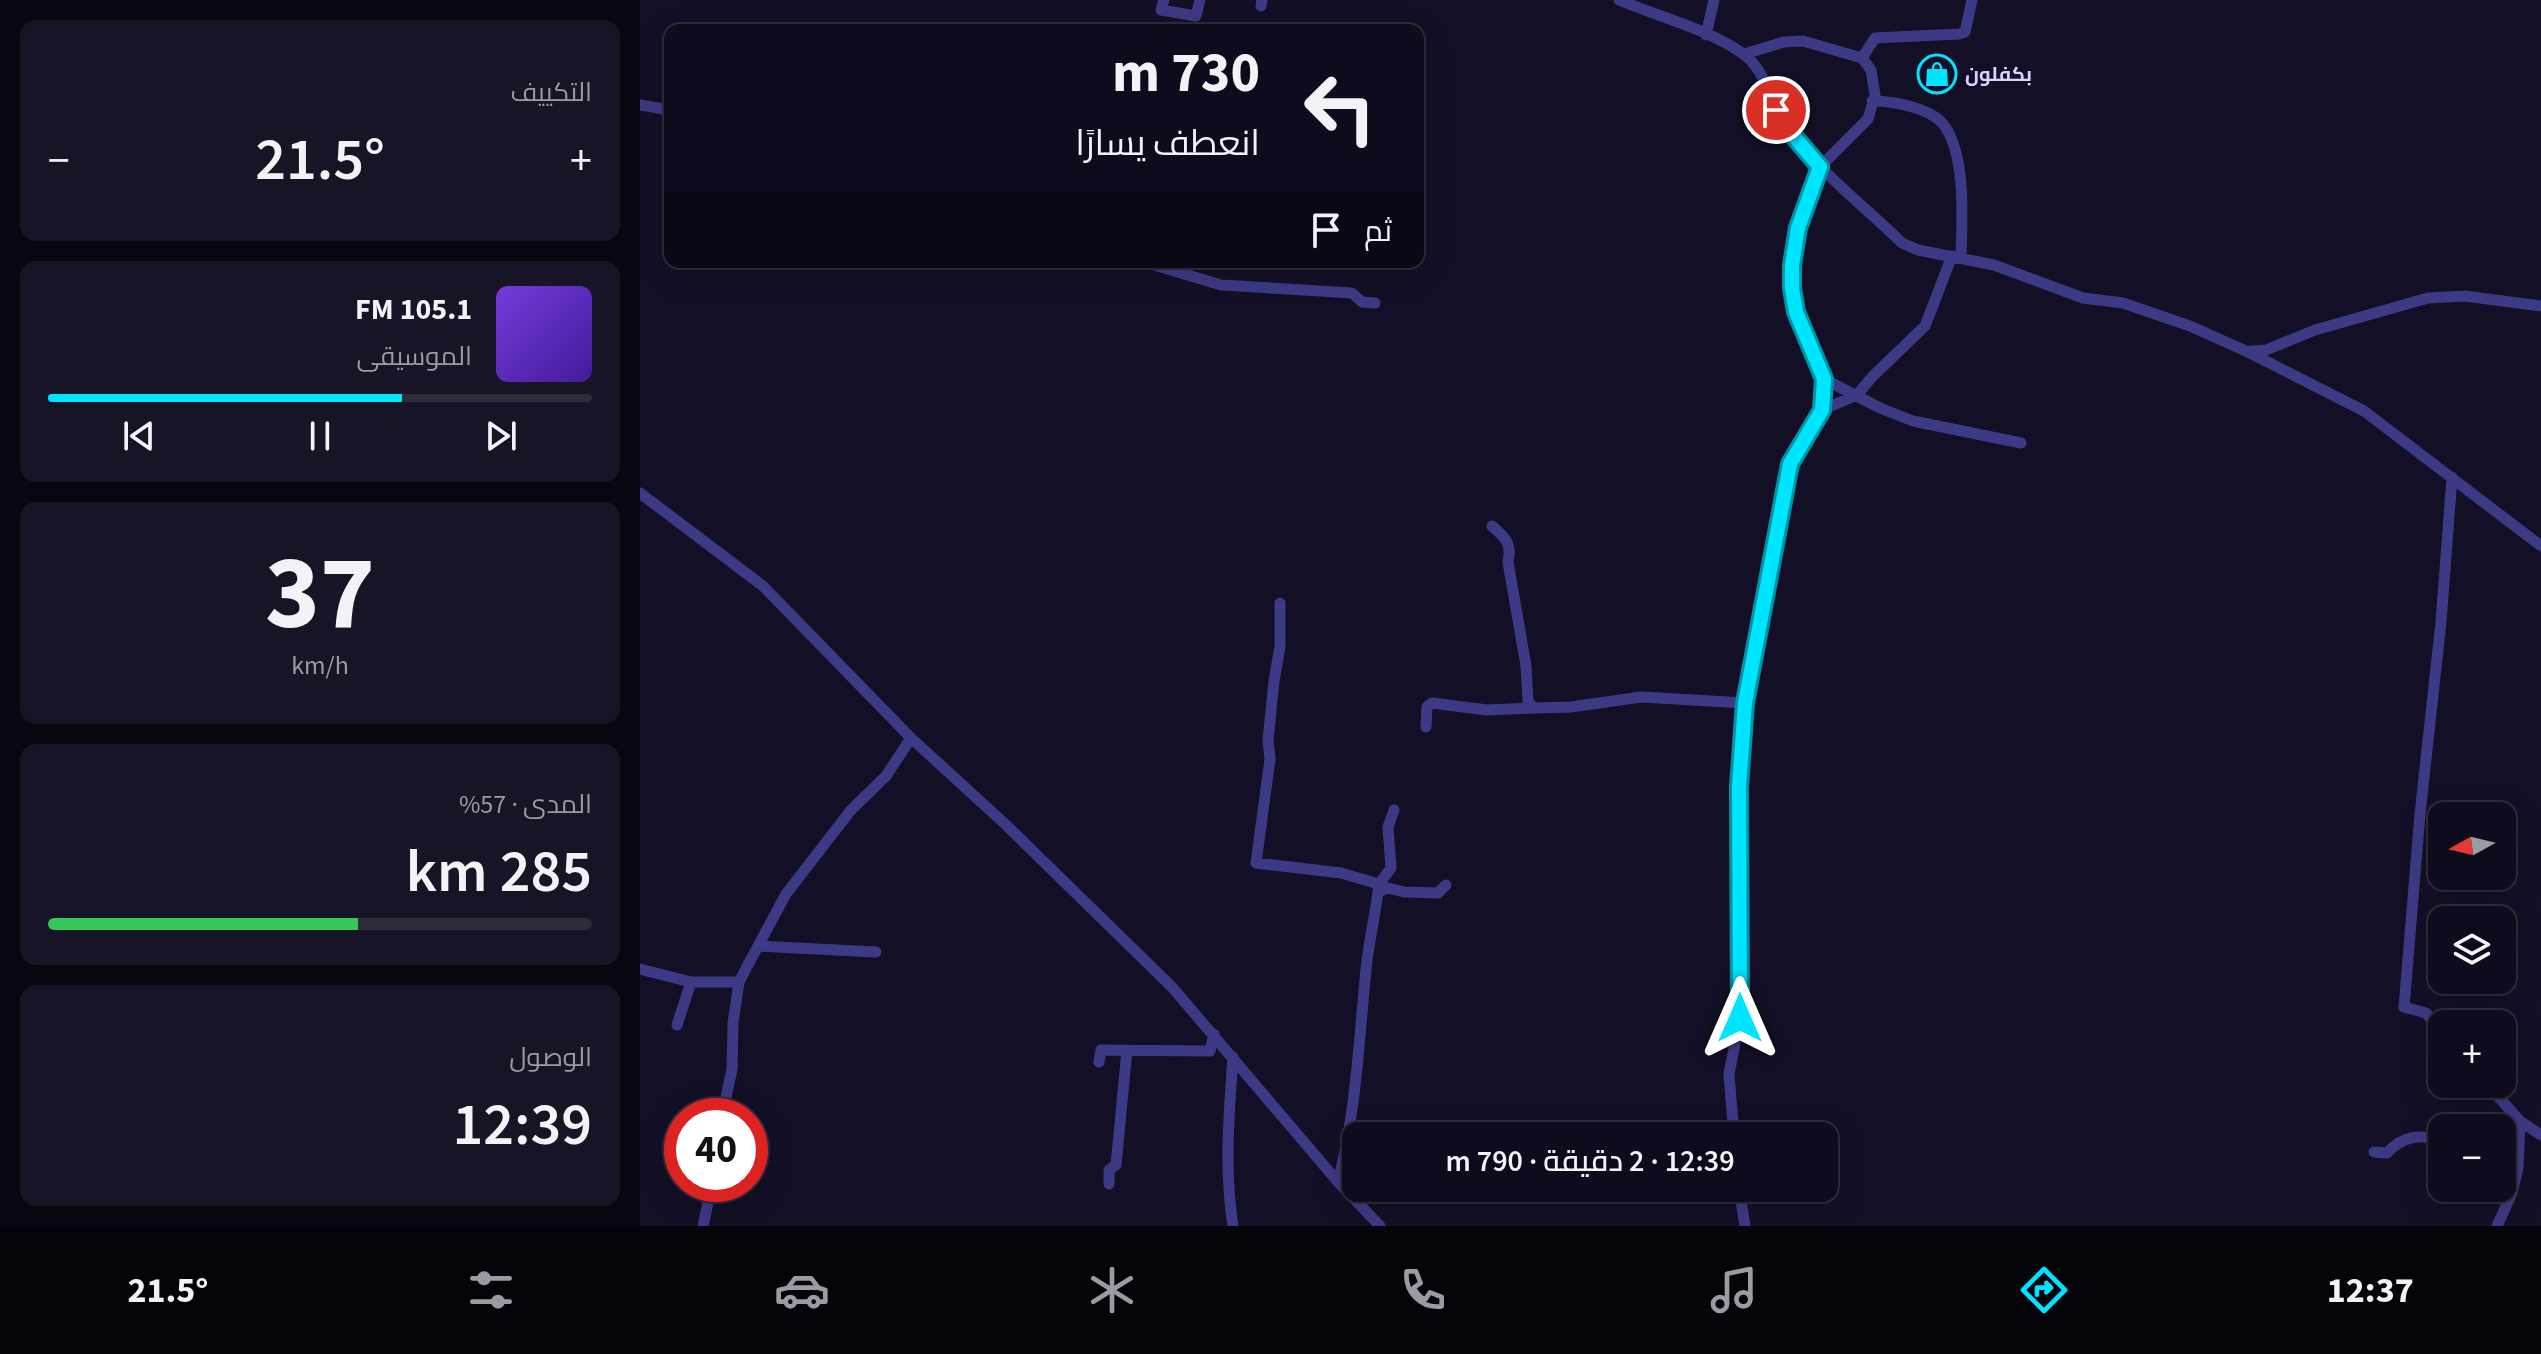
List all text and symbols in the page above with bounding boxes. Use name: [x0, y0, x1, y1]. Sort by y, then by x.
text: 730 m: [1112, 34, 1260, 113]
shop icon: بكفلون: [1916, 53, 1958, 95]
icon: left: [1288, 56, 1392, 160]
place label: بكفلون: [1965, 61, 2032, 89]
text: التكييف: [510, 74, 592, 111]
pin: [1742, 76, 1810, 144]
icon: arrive: [1754, 88, 1798, 132]
text: 21.5°: [255, 118, 385, 203]
text: انعطف يسارًا: [1075, 118, 1260, 169]
text: −: [48, 130, 70, 193]
text: +: [570, 130, 592, 193]
icon: arrive: [1304, 208, 1348, 252]
text: ثم: [1364, 210, 1392, 253]
text: 105.1 FM: [355, 288, 472, 331]
text: الموسيقى: [357, 338, 472, 375]
icon: previous: [117, 414, 161, 458]
icon: pause: [298, 414, 342, 458]
icon: next: [479, 414, 523, 458]
text: 37: [265, 521, 375, 669]
text: km/h: [291, 647, 349, 684]
text: المدى · 57%: [459, 786, 592, 823]
north arrow: [2428, 802, 2516, 890]
map controls: [2428, 802, 2516, 1202]
text: 285 km: [406, 830, 592, 915]
button: layers: [2428, 906, 2516, 994]
position arrow: [1698, 976, 1782, 1060]
button: +: [2428, 1010, 2516, 1098]
text: الوصول: [509, 1039, 592, 1076]
text: 12:39: [452, 1083, 592, 1168]
speed limit sign: 40: [664, 1098, 768, 1202]
button: −: [2428, 1114, 2516, 1202]
text: 12:39 · 2 دقيقة · 790 m: [1445, 1140, 1735, 1183]
icon: filters: [463, 1262, 519, 1318]
icon: car: [774, 1262, 830, 1318]
icon: climate: [1084, 1262, 1140, 1318]
icon: phone: [1395, 1262, 1451, 1318]
icon: music: [1706, 1262, 1762, 1318]
icon: directions: [2016, 1262, 2072, 1318]
text: 21.5°: [127, 1265, 208, 1316]
text: 12:37: [2327, 1265, 2414, 1316]

